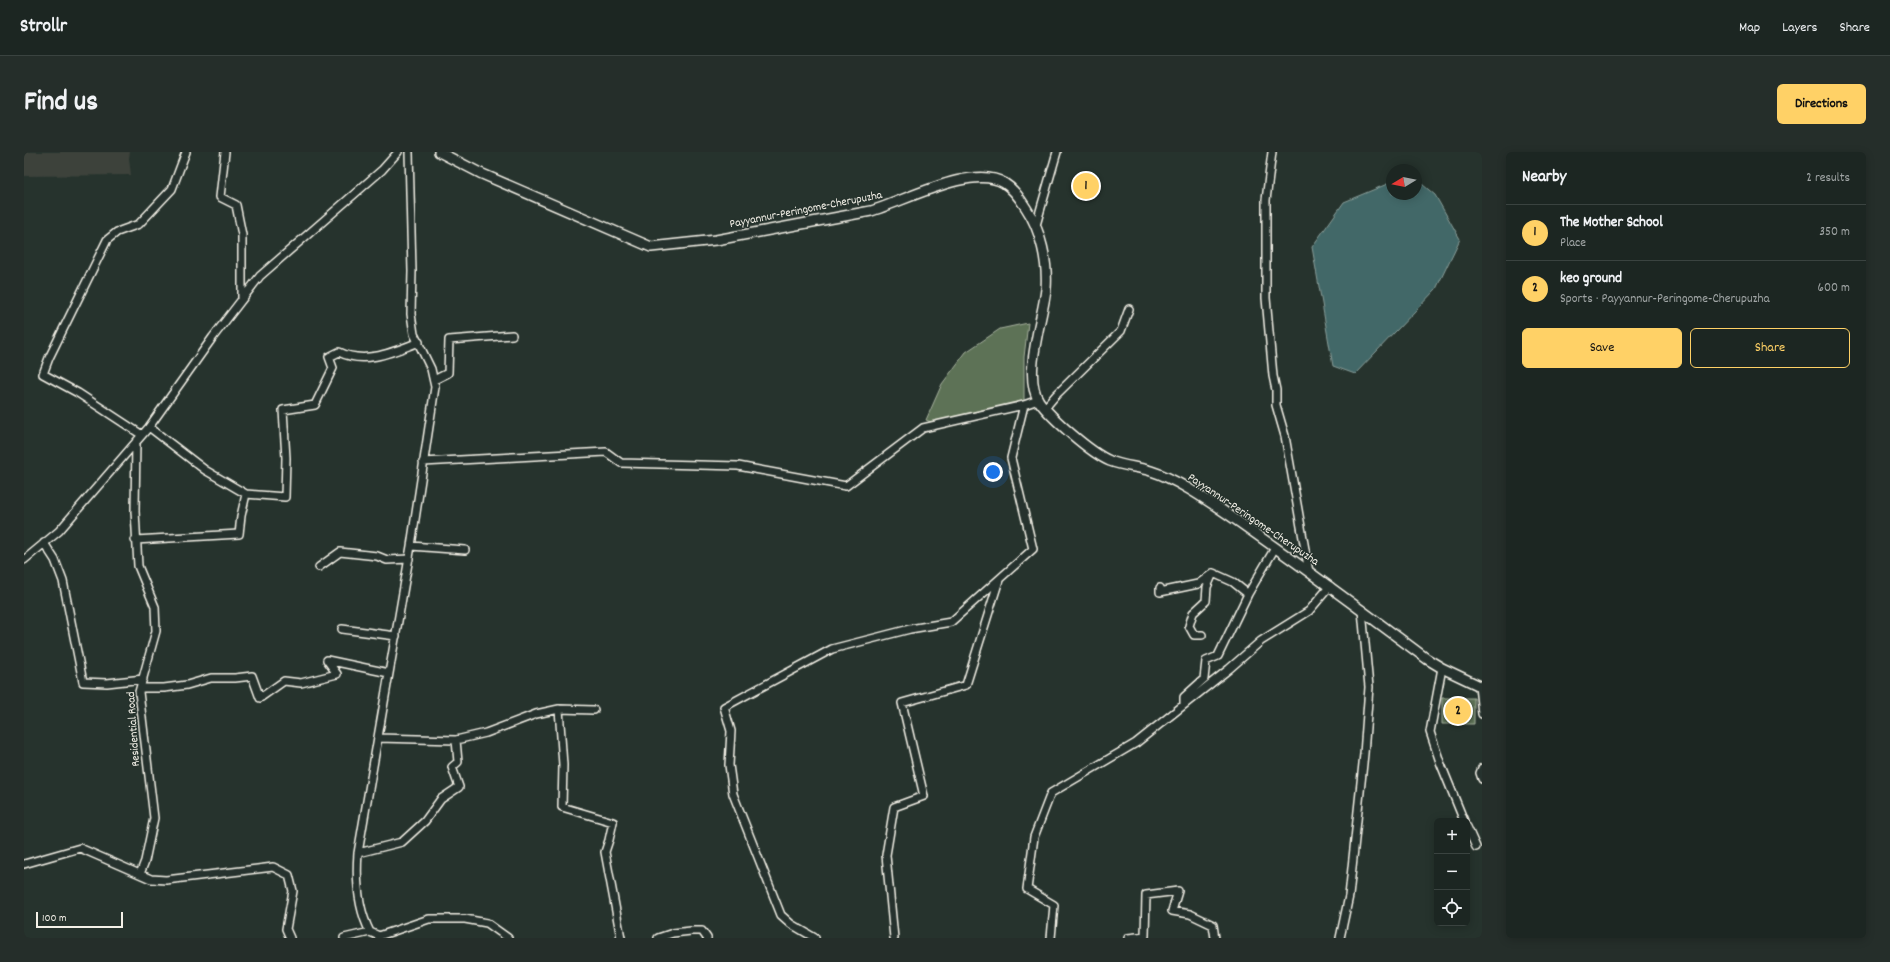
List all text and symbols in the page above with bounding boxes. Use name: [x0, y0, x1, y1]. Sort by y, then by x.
text: Strollr: [20, 14, 67, 41]
text: Map: [1739, 18, 1760, 38]
text: Layers: [1782, 18, 1817, 38]
text: Share: [1839, 18, 1870, 38]
text: Find us: [24, 84, 98, 124]
button: Directions: [1777, 84, 1866, 124]
north arrow: [1386, 164, 1422, 200]
text: Nearby: [1522, 166, 1566, 190]
text: 2 results: [1806, 169, 1850, 188]
pin: 1: [1073, 171, 1099, 201]
street label: Payyannur-Peringome-Cherupuzha: [728, 187, 884, 233]
text: The Mother School: [1560, 212, 1663, 234]
text: 1: [1534, 223, 1536, 242]
text: 350 m: [1819, 223, 1850, 242]
text: Place: [1560, 234, 1586, 253]
text: keo ground: [1560, 268, 1622, 290]
text: 2: [1532, 279, 1538, 298]
text: 600 m: [1818, 279, 1850, 298]
text: Sports · Payyannur-Peringome-Cherupuzha: [1560, 290, 1770, 309]
button: Save: [1522, 328, 1682, 368]
button: Share: [1690, 328, 1850, 368]
your location: [983, 462, 1003, 482]
street label: Payyannur-Peringome-Cherupuzha: [1184, 470, 1322, 571]
street label: Residential Road: [123, 691, 145, 767]
pin: 2: [1445, 696, 1471, 726]
map controls: [1434, 818, 1470, 926]
button: +: [1434, 818, 1470, 854]
button: −: [1434, 854, 1470, 890]
button: locate: [1434, 890, 1470, 926]
scale bar: [36, 910, 123, 929]
text: 100 m: [42, 911, 66, 927]

